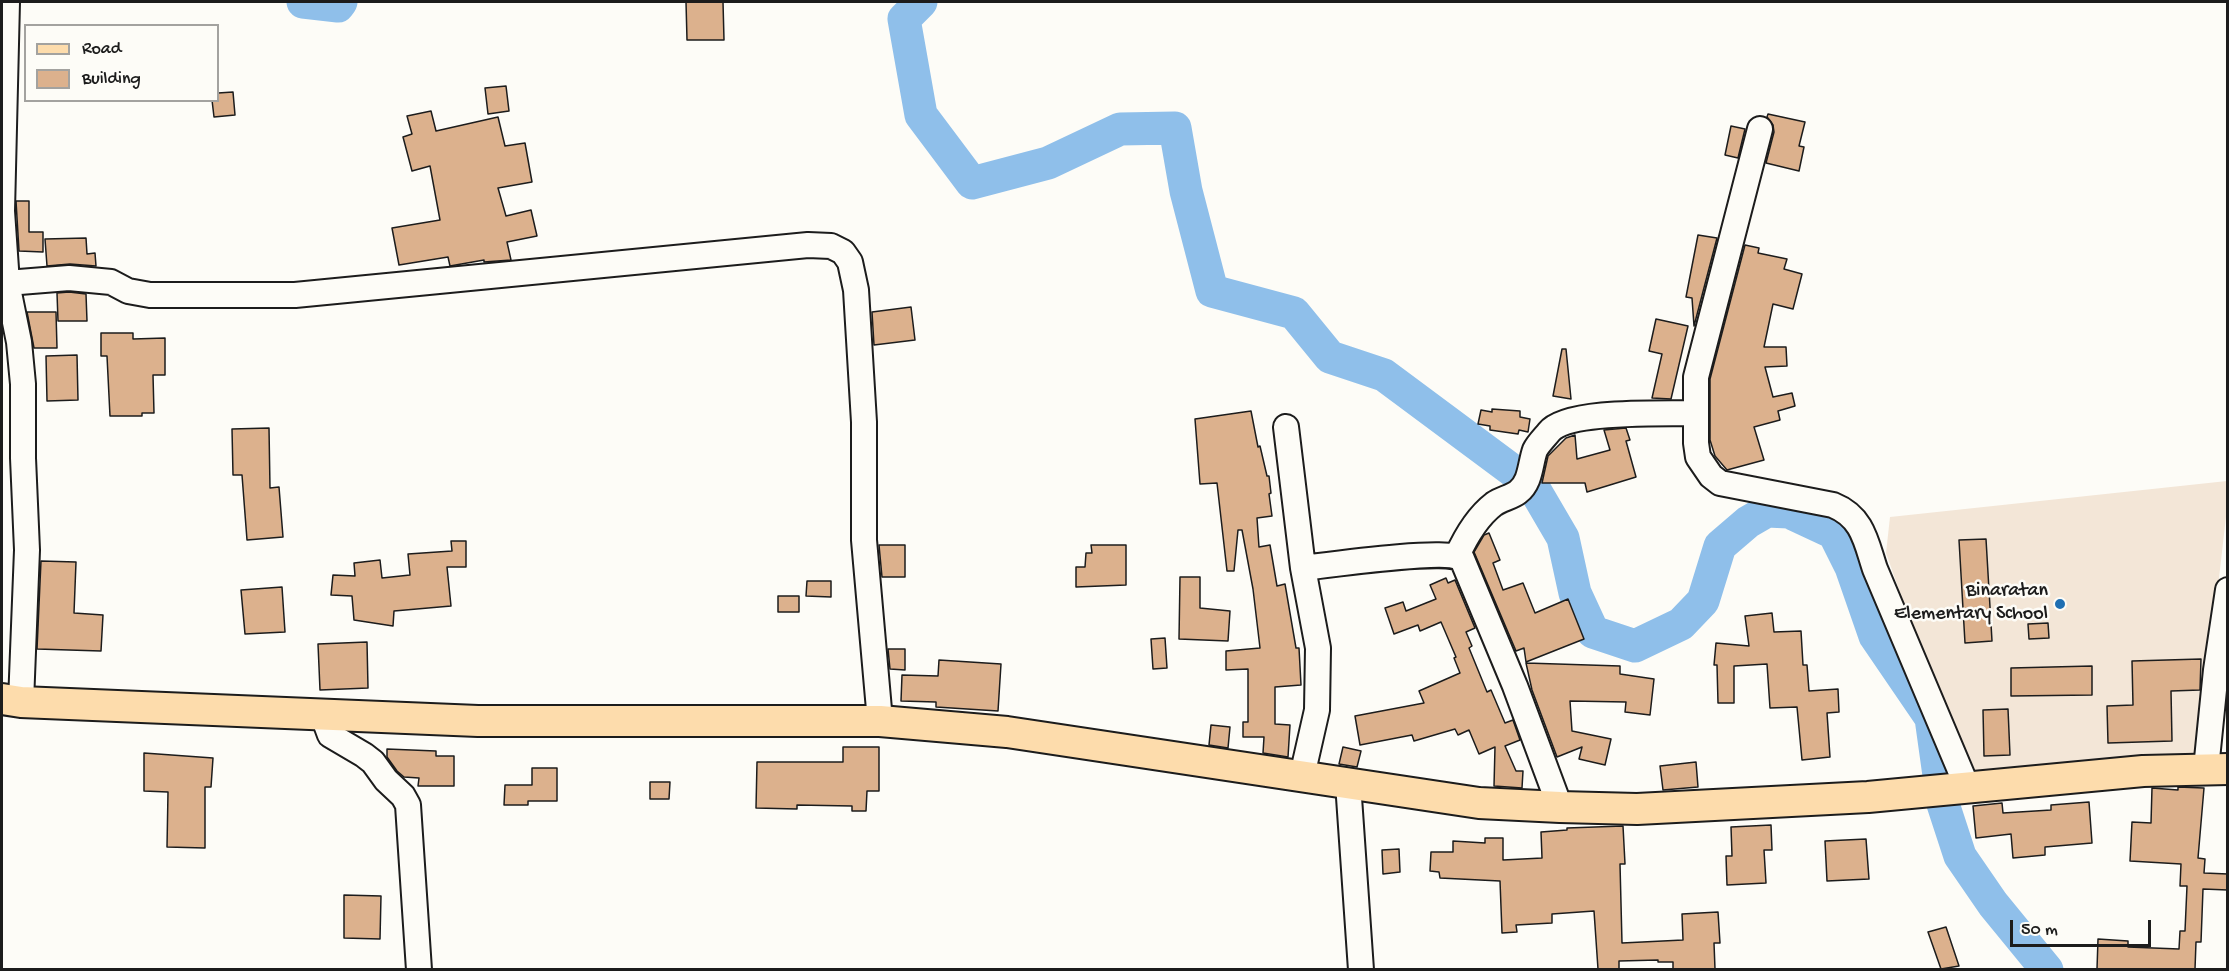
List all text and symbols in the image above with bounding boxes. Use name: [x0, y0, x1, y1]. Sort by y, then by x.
legend: [24, 24, 219, 102]
text: Road: [82, 39, 121, 60]
text: Building: [82, 69, 141, 90]
place label: Binaratan Elementary School: [1894, 580, 2048, 627]
marker: Binaratan Elementary School: [2053, 597, 2067, 611]
scale bar: [2013, 908, 2154, 946]
text: 50 m: [2021, 920, 2058, 941]

